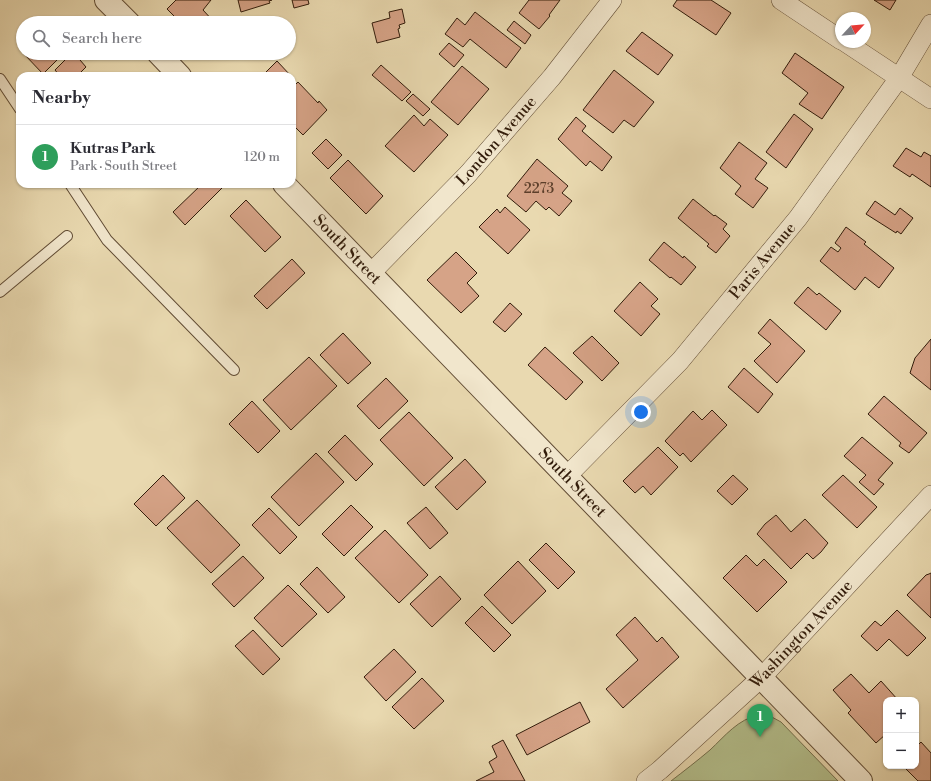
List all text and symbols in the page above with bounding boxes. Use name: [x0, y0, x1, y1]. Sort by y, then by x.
north arrow: [835, 12, 871, 48]
search box: [16, 16, 296, 60]
icon: search: [30, 27, 52, 49]
text: Search here: [62, 29, 142, 48]
text: Nearby: [32, 87, 91, 109]
street label: London Avenue: [452, 92, 541, 190]
text: Kutras Park: [70, 139, 156, 158]
text: 1: [42, 149, 48, 165]
text: 120 m: [244, 149, 280, 165]
text: Park · South Street: [70, 158, 177, 174]
house number: 2273: [524, 180, 555, 198]
street label: South Street: [309, 210, 386, 289]
street label: Paris Avenue: [725, 218, 800, 303]
your location: [631, 402, 651, 422]
street label: South Street: [534, 443, 611, 522]
street label: Washington Avenue: [745, 576, 857, 694]
map controls: [883, 697, 919, 769]
button: +: [883, 697, 919, 733]
pin: 1: [747, 704, 773, 737]
button: −: [883, 733, 919, 769]

